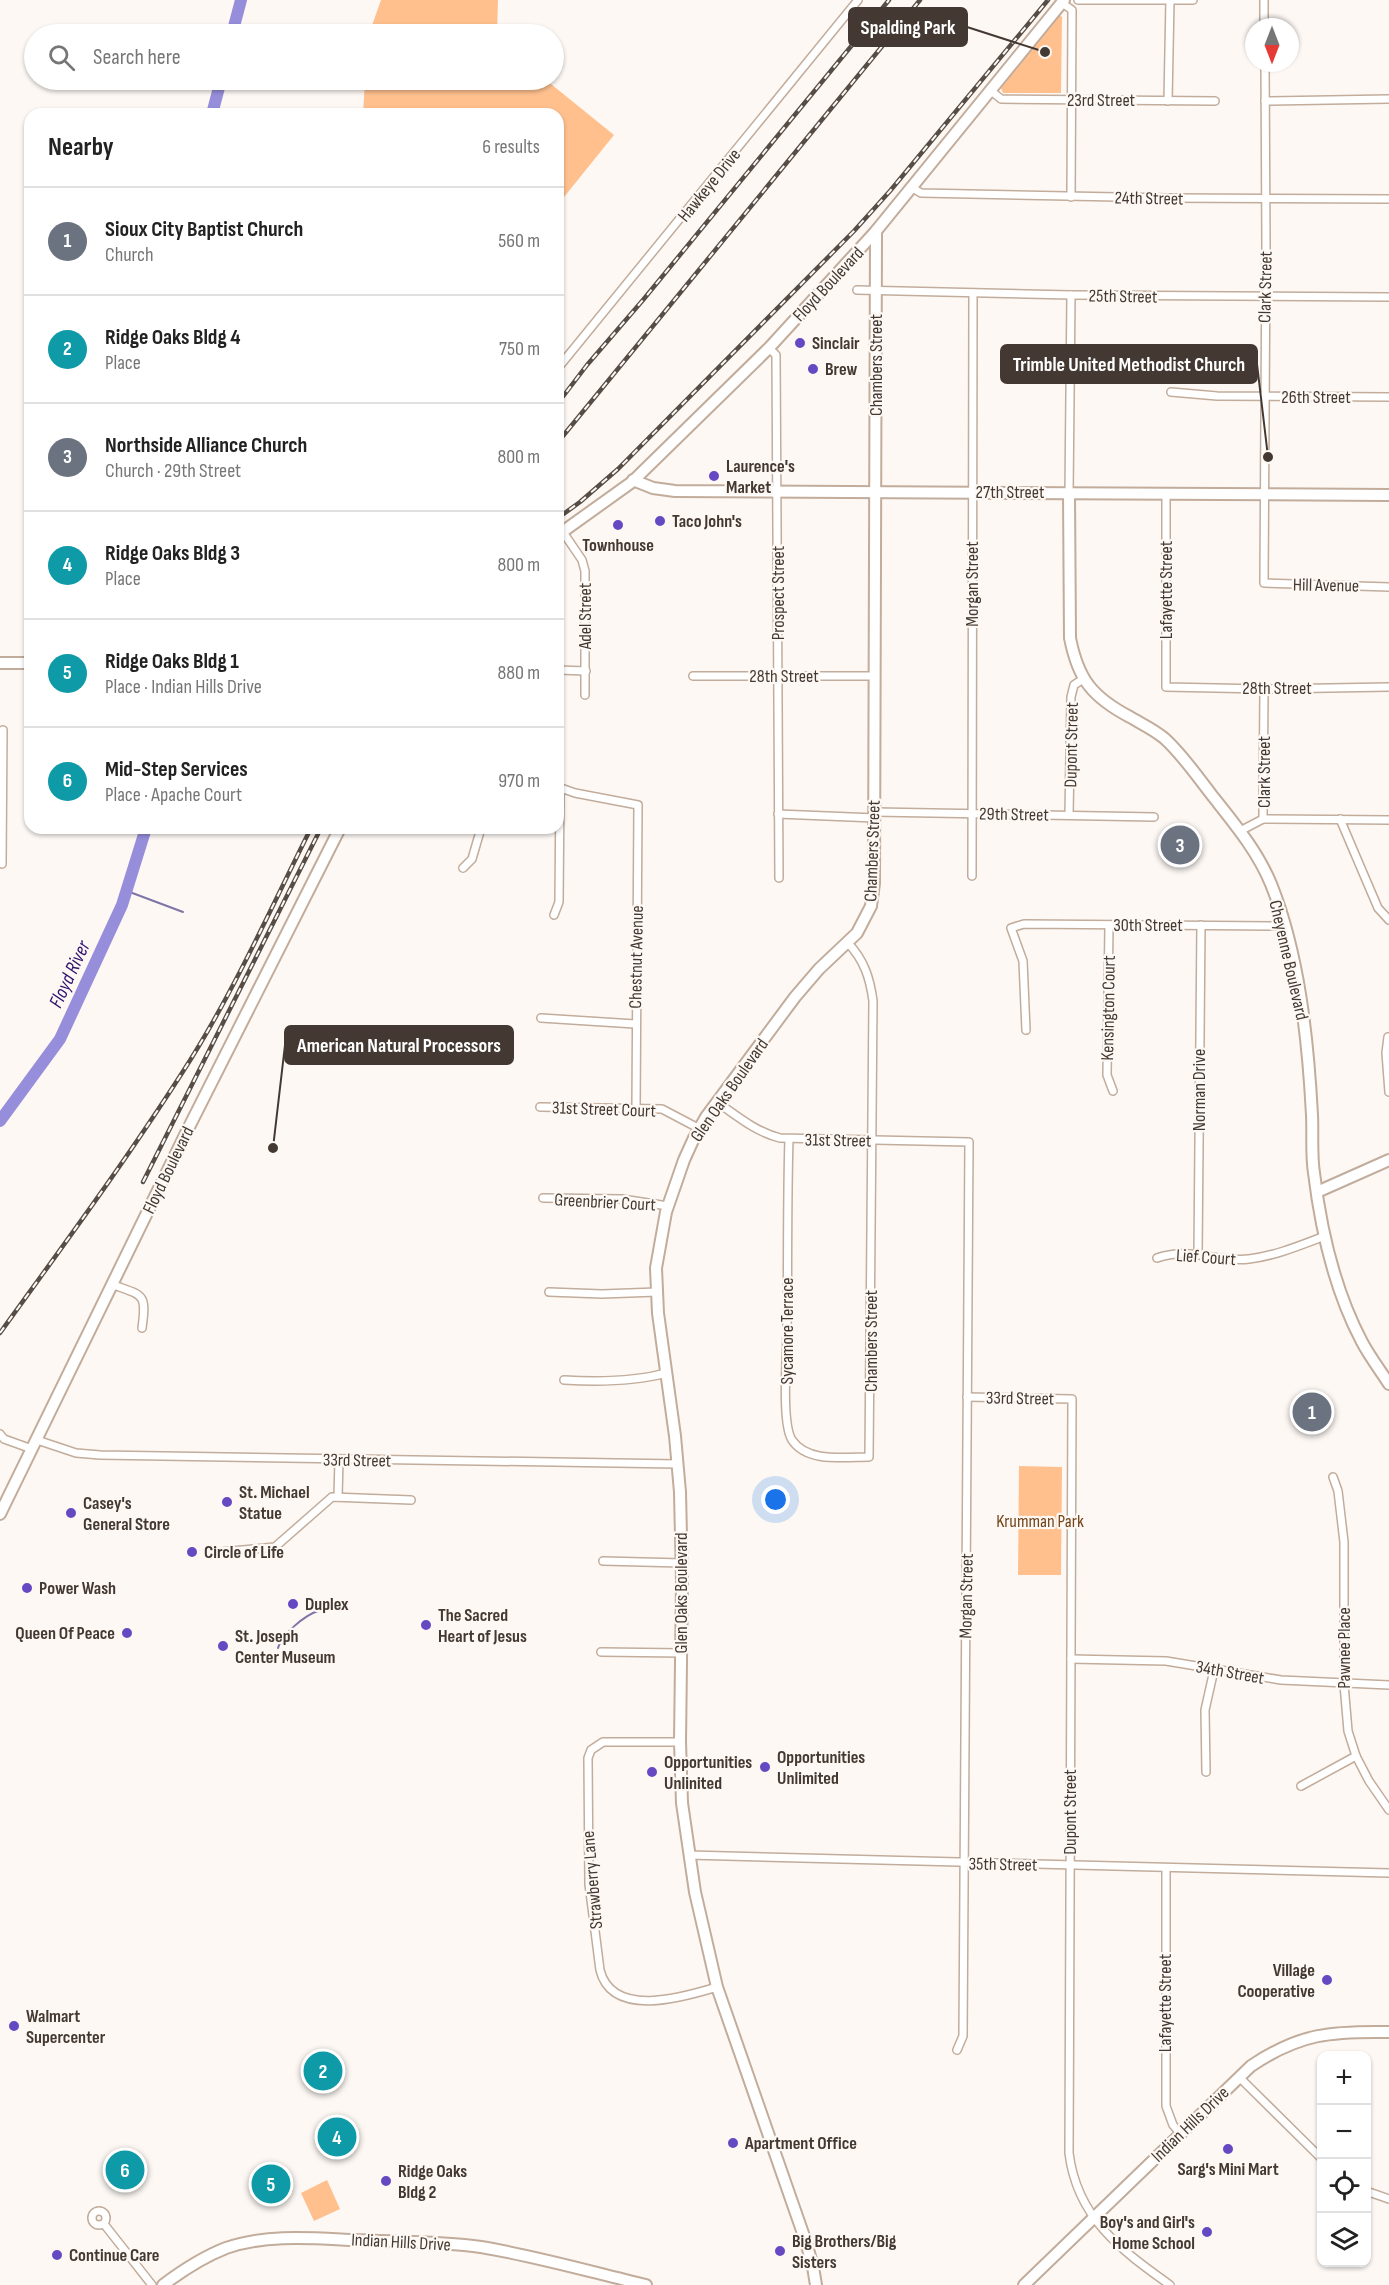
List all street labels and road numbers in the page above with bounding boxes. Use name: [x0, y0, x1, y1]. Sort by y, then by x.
street label: 23rd Street: [1067, 90, 1136, 111]
street label: Hawkeye Drive: [673, 144, 745, 226]
street label: 24th Street: [1114, 187, 1184, 210]
street label: Floyd Boulevard: [789, 243, 868, 326]
street label: Clark Street: [1254, 250, 1277, 323]
street label: 25th Street: [1088, 285, 1158, 308]
street label: Chambers Street: [866, 314, 887, 416]
street label: 26th Street: [1281, 387, 1351, 408]
street label: 27th Street: [976, 482, 1045, 503]
street label: Lafayette Street: [1156, 540, 1177, 639]
street label: Morgan Street: [962, 541, 983, 627]
street label: Prospect Street: [768, 545, 789, 640]
street label: Hill Avenue: [1293, 574, 1359, 597]
street label: Adel Street: [575, 582, 596, 650]
street label: 28th Street: [749, 666, 819, 687]
street label: 28th Street: [1242, 678, 1312, 699]
street label: Dupont Street: [1060, 702, 1083, 788]
street label: Clark Street: [1254, 736, 1275, 808]
street label: Chambers Street: [860, 799, 885, 902]
street label: 29th Street: [979, 803, 1049, 826]
street label: Cheyenne Boulevard: [1264, 898, 1313, 1022]
street label: Chestnut Avenue: [625, 905, 648, 1009]
street label: 30th Street: [1113, 915, 1183, 936]
street label: Kensington Court: [1097, 955, 1120, 1061]
street label: Glen Oaks Boulevard: [686, 1035, 773, 1146]
street label: Norman Drive: [1189, 1049, 1210, 1131]
street label: 31st Street Court: [552, 1097, 657, 1122]
street label: Floyd Boulevard: [138, 1123, 199, 1217]
street label: 31st Street: [804, 1129, 872, 1152]
street label: Greenbrier Court: [554, 1189, 657, 1216]
street label: Lief Court: [1175, 1245, 1237, 1270]
street label: Sycamore Terrace: [777, 1277, 798, 1385]
street label: Chambers Street: [861, 1290, 882, 1392]
street label: 33rd Street: [986, 1387, 1055, 1410]
street label: 33rd Street: [323, 1449, 392, 1472]
street label: Glen Oaks Boulevard: [671, 1532, 692, 1654]
street label: Morgan Street: [955, 1553, 978, 1639]
street label: Pawnee Place: [1334, 1607, 1355, 1689]
street label: 34th Street: [1194, 1656, 1266, 1689]
street label: Dupont Street: [1060, 1769, 1081, 1855]
street label: Strawberry Lane: [578, 1830, 607, 1930]
street label: 35th Street: [968, 1853, 1038, 1876]
street label: Lafayette Street: [1155, 1953, 1176, 2052]
street label: Indian Hills Drive: [1147, 2082, 1233, 2167]
street label: Indian Hills Drive: [351, 2229, 451, 2256]

